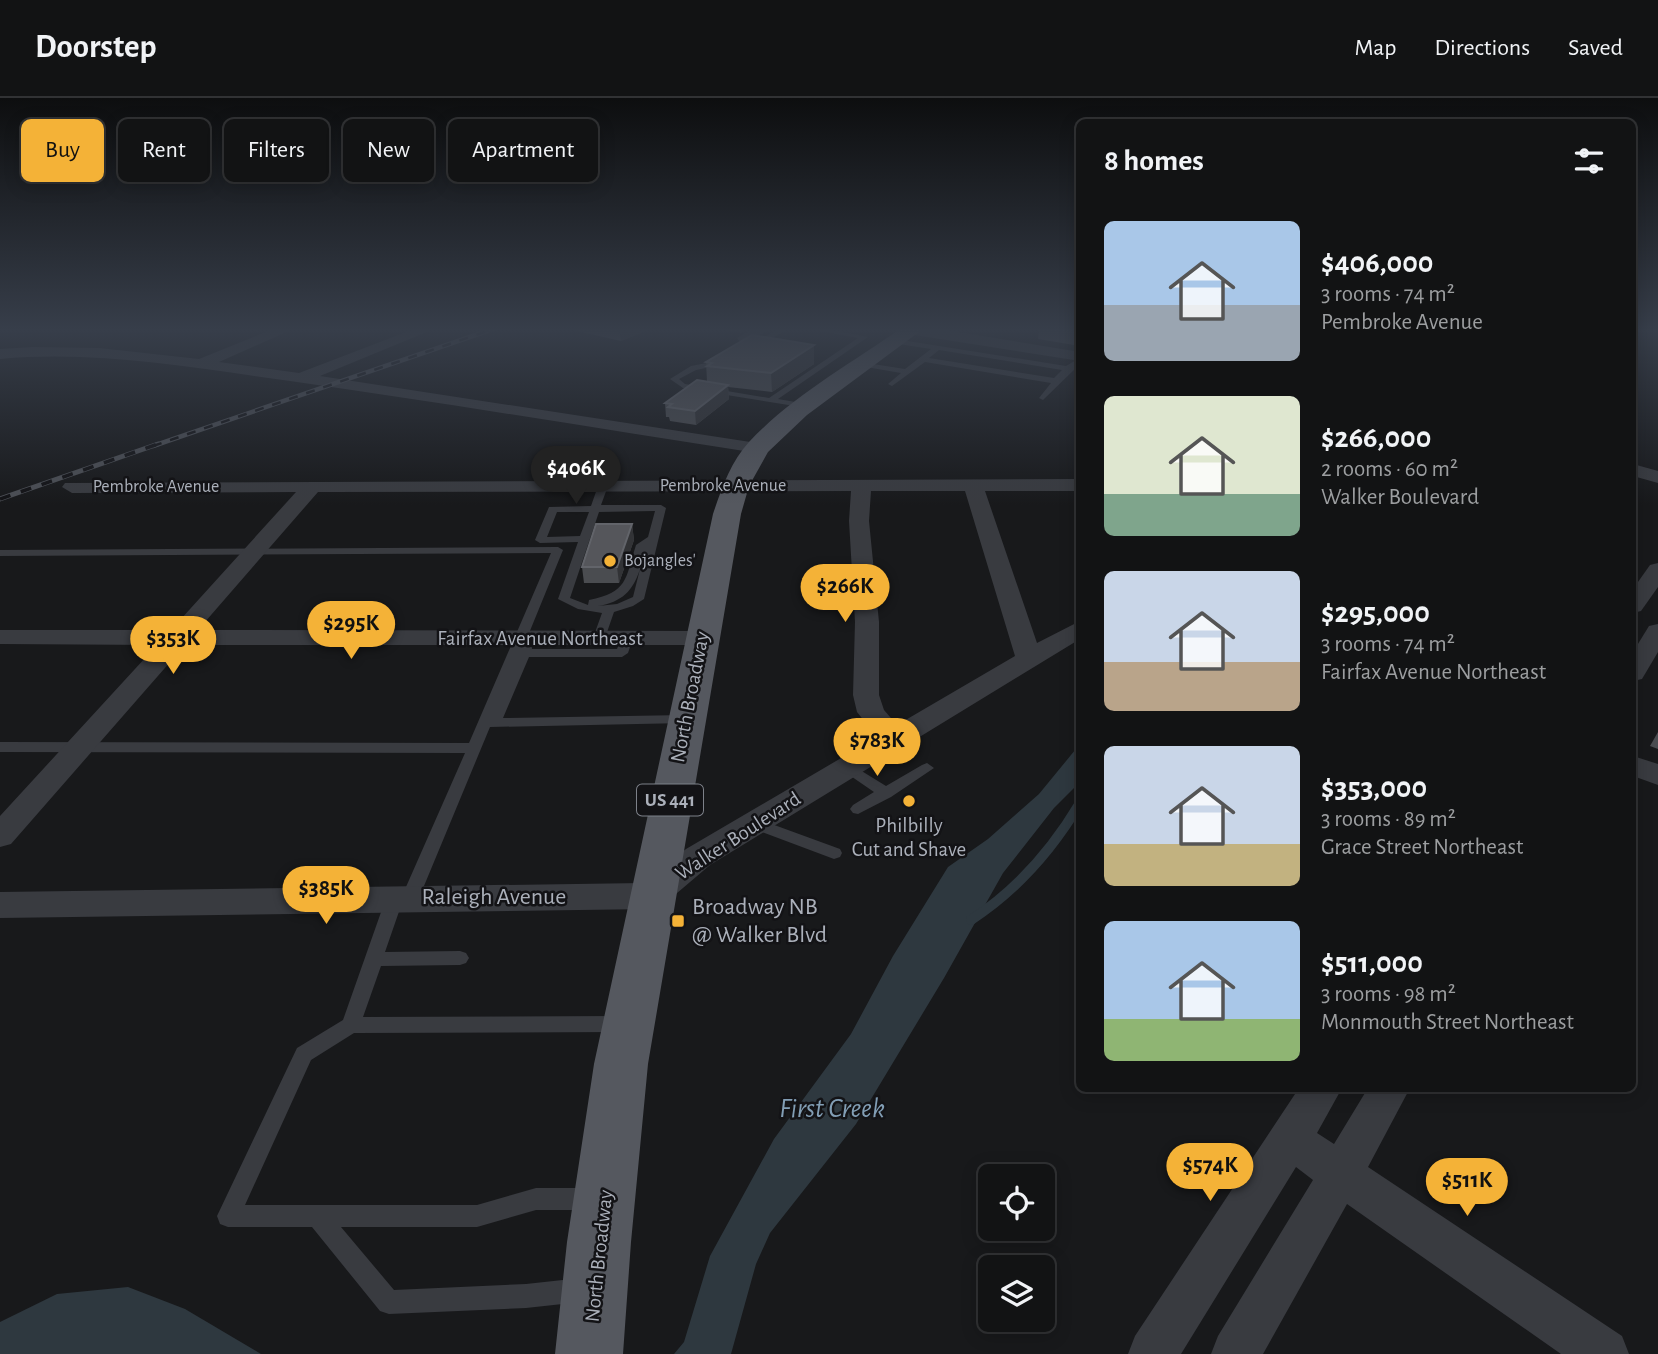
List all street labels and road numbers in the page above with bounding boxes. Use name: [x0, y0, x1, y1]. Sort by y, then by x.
street label: Pembroke Avenue: [660, 477, 786, 495]
street label: Pembroke Avenue: [93, 478, 219, 496]
street label: Fairfax Avenue Northeast: [437, 628, 643, 649]
street label: North Broadway: [667, 630, 713, 764]
road number: US 441: [637, 785, 703, 816]
street label: Walker Boulevard: [672, 788, 804, 884]
street label: Raleigh Avenue: [422, 885, 566, 909]
street label: North Broadway: [582, 1189, 616, 1323]

